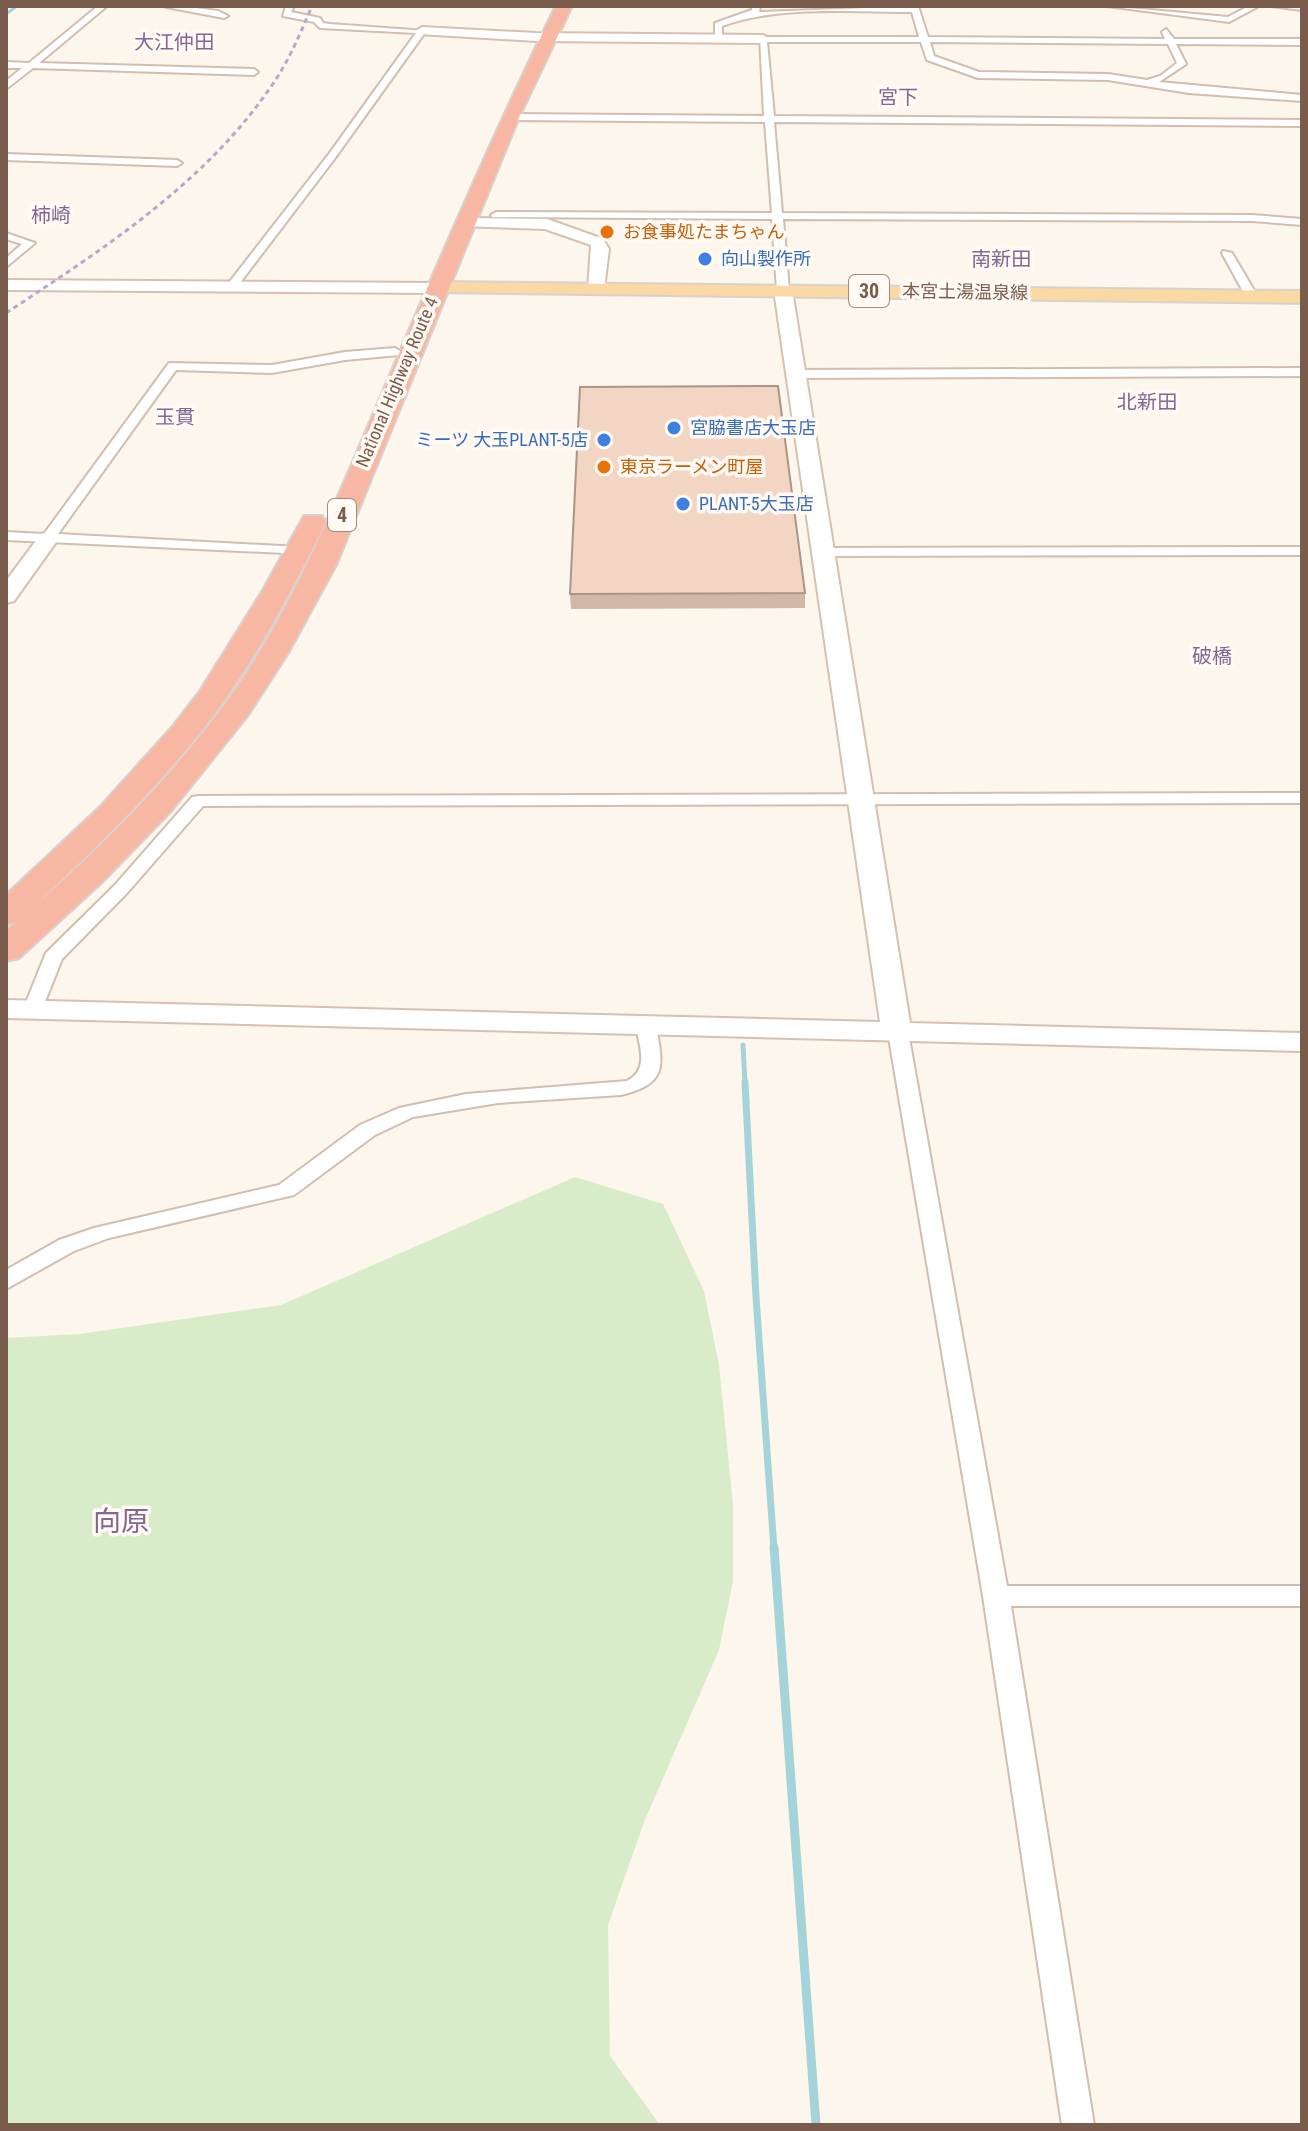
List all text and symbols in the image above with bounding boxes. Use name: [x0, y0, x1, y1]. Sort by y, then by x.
district label: 大江仲田: [134, 30, 214, 54]
district label: 宮下: [878, 85, 918, 109]
district label: 柿崎: [31, 203, 71, 227]
place label: お食事処たまちゃん: [623, 221, 784, 242]
marker: お食事処たまちゃん: [598, 223, 616, 241]
district label: 南新田: [971, 247, 1031, 271]
place label: 向山製作所: [721, 248, 811, 269]
marker: 向山製作所: [696, 250, 714, 268]
road number: 30: [849, 275, 889, 307]
street label: 本宮土湯温泉線: [902, 280, 1028, 303]
street label: National Highway Route 4: [351, 294, 442, 470]
district label: 北新田: [1117, 390, 1177, 414]
district label: 玉貫: [155, 405, 195, 429]
place label: 宮脇書店大玉店: [690, 417, 816, 438]
marker: 宮脇書店大玉店: [665, 419, 683, 437]
place label: ミーツ 大玉PLANT-5店: [416, 429, 588, 450]
marker: ミーツ 大玉PLANT-5店: [595, 431, 613, 449]
place label: 東京ラーメン町屋: [620, 456, 763, 477]
marker: 東京ラーメン町屋: [595, 458, 613, 476]
place label: PLANT-5大玉店: [699, 493, 814, 514]
marker: PLANT-5大玉店: [674, 495, 692, 513]
road number: 4: [328, 499, 356, 531]
district label: 破橋: [1192, 644, 1232, 668]
district label: 向原: [93, 1505, 149, 1538]

